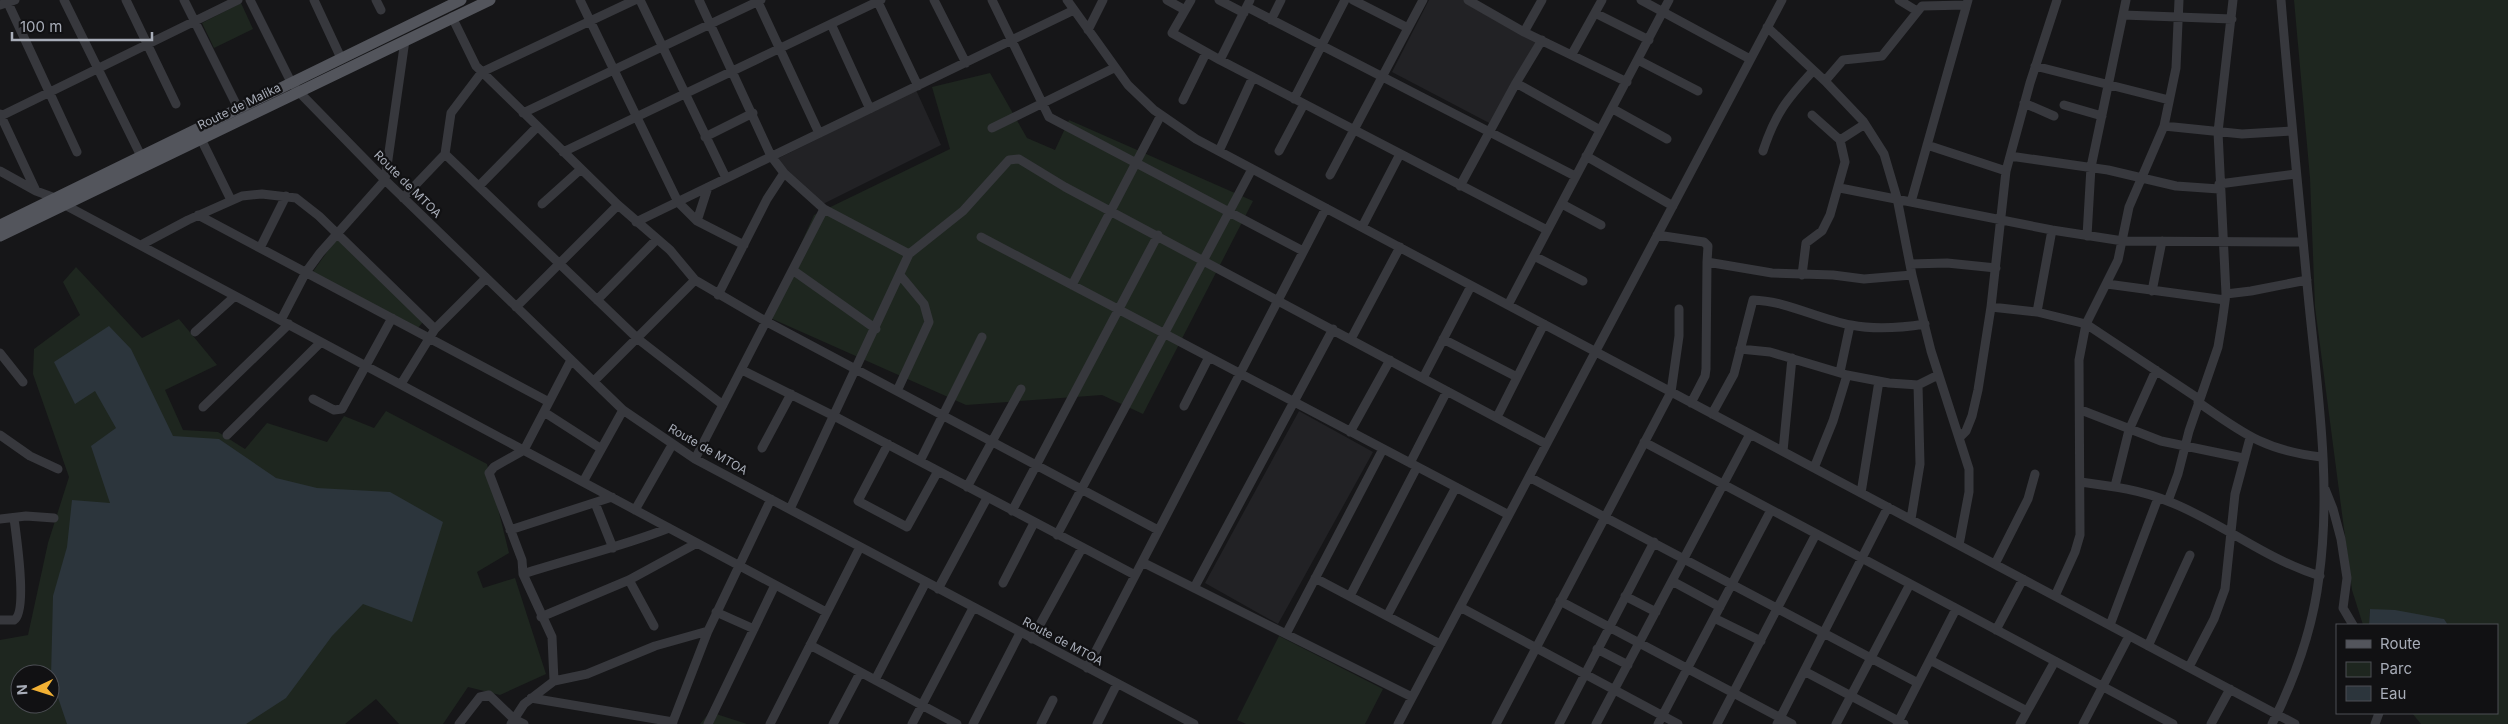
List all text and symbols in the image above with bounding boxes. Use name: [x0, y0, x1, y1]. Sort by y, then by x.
scale bar: [12, 10, 152, 42]
text: 100 m: [20, 17, 62, 36]
street label: Route de Malika: [195, 79, 283, 133]
street label: Route de MTOA: [371, 147, 445, 221]
street label: Route de MTOA: [666, 420, 750, 478]
street label: Route de MTOA: [1020, 613, 1106, 669]
legend: [2336, 624, 2498, 714]
text: Route: [2380, 634, 2421, 653]
text: Parc: [2380, 659, 2412, 678]
north arrow: [10, 664, 60, 714]
text: N: [13, 684, 30, 696]
text: Eau: [2380, 684, 2406, 703]

